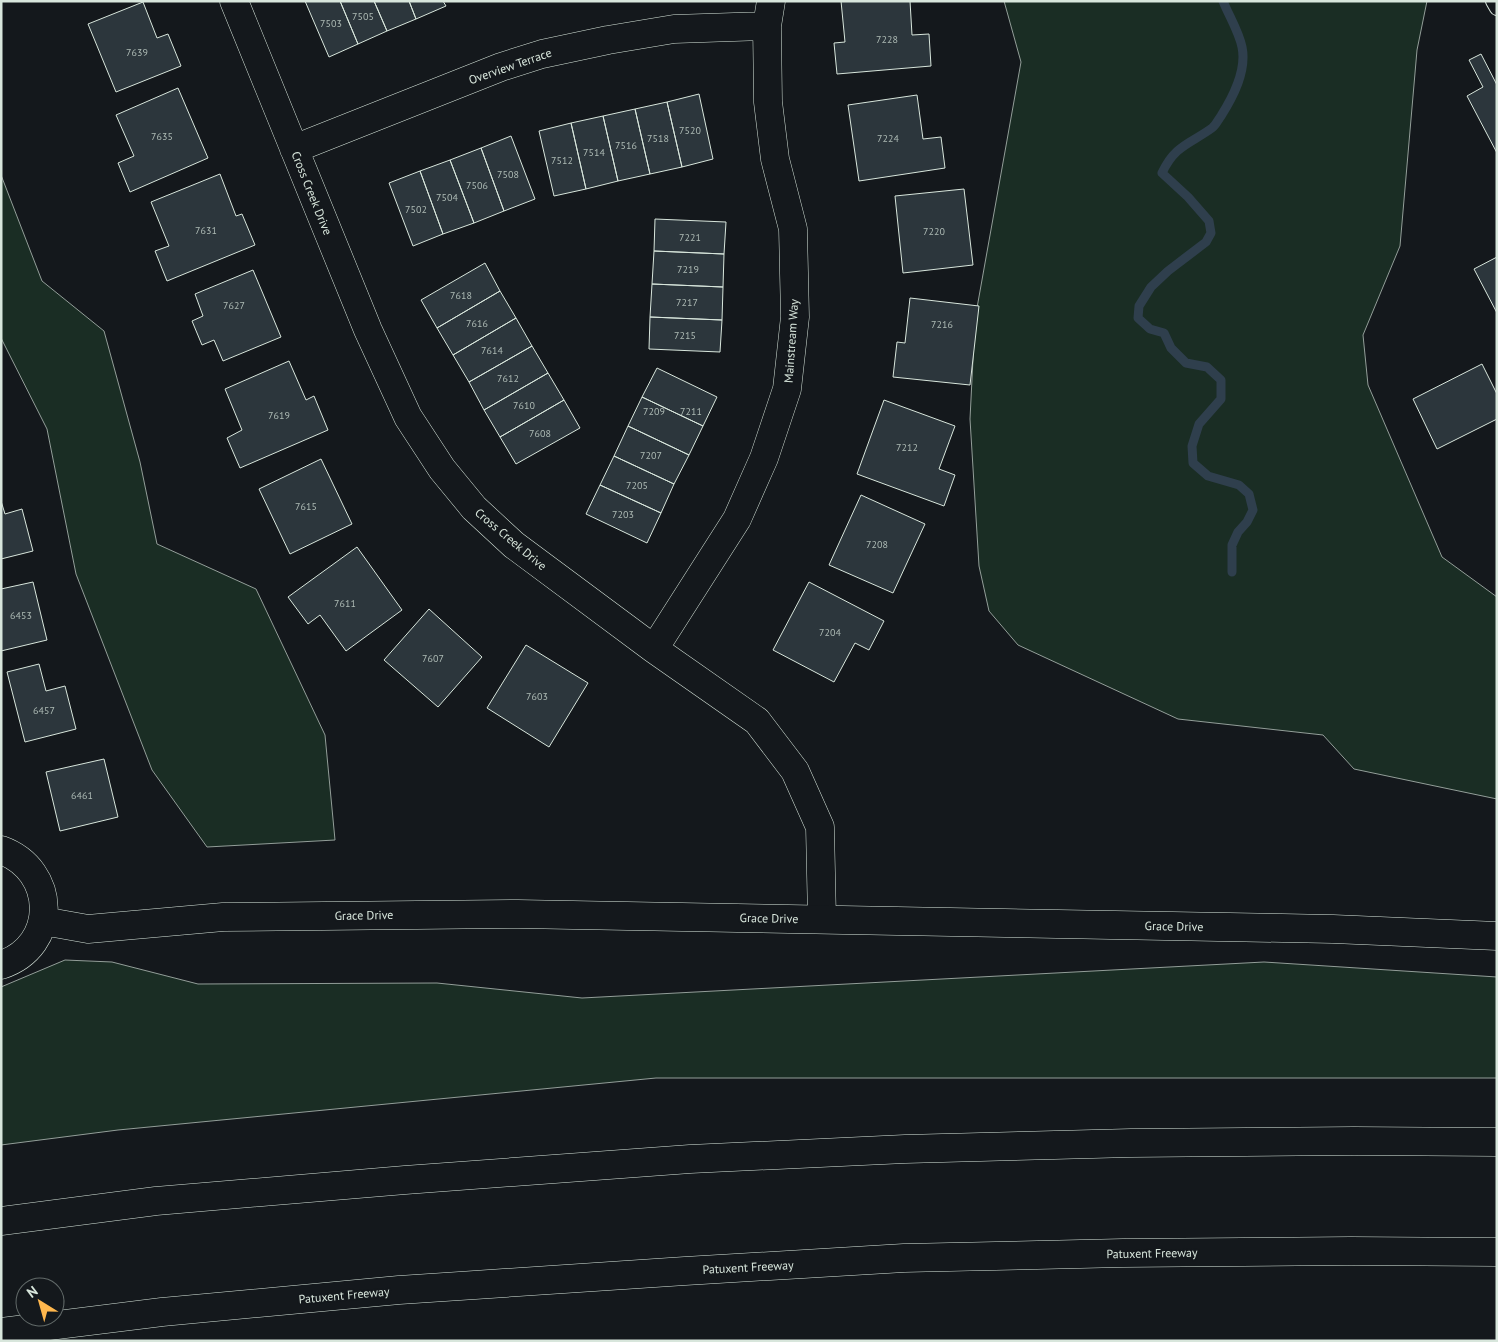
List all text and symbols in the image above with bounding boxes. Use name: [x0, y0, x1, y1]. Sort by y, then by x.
house number: 7505: [352, 10, 374, 23]
house number: 7503: [320, 17, 342, 30]
house number: 7228: [876, 33, 898, 46]
street label: Overview Terrace: [467, 45, 553, 87]
house number: 7639: [126, 46, 148, 59]
house number: 7520: [679, 124, 701, 137]
house number: 7635: [151, 130, 173, 143]
house number: 7518: [647, 132, 669, 145]
house number: 7224: [877, 132, 899, 145]
house number: 7516: [615, 139, 637, 152]
house number: 7514: [583, 146, 605, 159]
street label: Cross Creek Drive: [288, 149, 336, 237]
house number: 7512: [551, 154, 573, 167]
house number: 7508: [497, 168, 519, 181]
house number: 7506: [466, 179, 488, 192]
house number: 7504: [436, 191, 458, 204]
house number: 7502: [405, 203, 427, 216]
house number: 7631: [195, 224, 217, 237]
house number: 7220: [923, 225, 945, 238]
house number: 7221: [679, 231, 701, 244]
house number: 7219: [677, 263, 699, 276]
house number: 7618: [450, 289, 472, 302]
house number: 7217: [676, 296, 698, 309]
street label: Mainstream Way: [781, 298, 801, 384]
house number: 7627: [223, 299, 245, 312]
house number: 7616: [466, 317, 488, 330]
house number: 7216: [931, 318, 953, 331]
house number: 7215: [674, 329, 696, 342]
house number: 7614: [481, 344, 503, 357]
house number: 7612: [497, 372, 519, 385]
house number: 7610: [513, 399, 535, 412]
house number: 7209: [643, 405, 665, 418]
house number: 7211: [680, 405, 702, 418]
house number: 7619: [268, 409, 290, 422]
house number: 7608: [529, 427, 551, 440]
house number: 7212: [896, 441, 918, 454]
house number: 7207: [640, 449, 662, 462]
house number: 7205: [626, 479, 648, 492]
house number: 7615: [295, 500, 317, 513]
street label: Cross Creek Drive: [472, 505, 550, 573]
house number: 7203: [612, 508, 634, 521]
house number: 7208: [866, 538, 888, 551]
house number: 7611: [334, 597, 356, 610]
house number: 6453: [10, 609, 32, 622]
house number: 7204: [819, 626, 841, 639]
house number: 7607: [422, 652, 444, 665]
house number: 7603: [526, 690, 548, 703]
house number: 6457: [33, 704, 55, 717]
house number: 6461: [71, 789, 93, 802]
street label: Grace Drive: [335, 907, 393, 923]
street label: Grace Drive: [740, 910, 798, 926]
street label: Grace Drive: [1145, 918, 1203, 934]
street label: Patuxent Freeway: [1106, 1245, 1198, 1261]
street label: Patuxent Freeway: [702, 1257, 794, 1277]
north arrow: [15, 1277, 65, 1327]
text: N: [23, 1282, 41, 1302]
street label: Patuxent Freeway: [298, 1284, 390, 1306]

